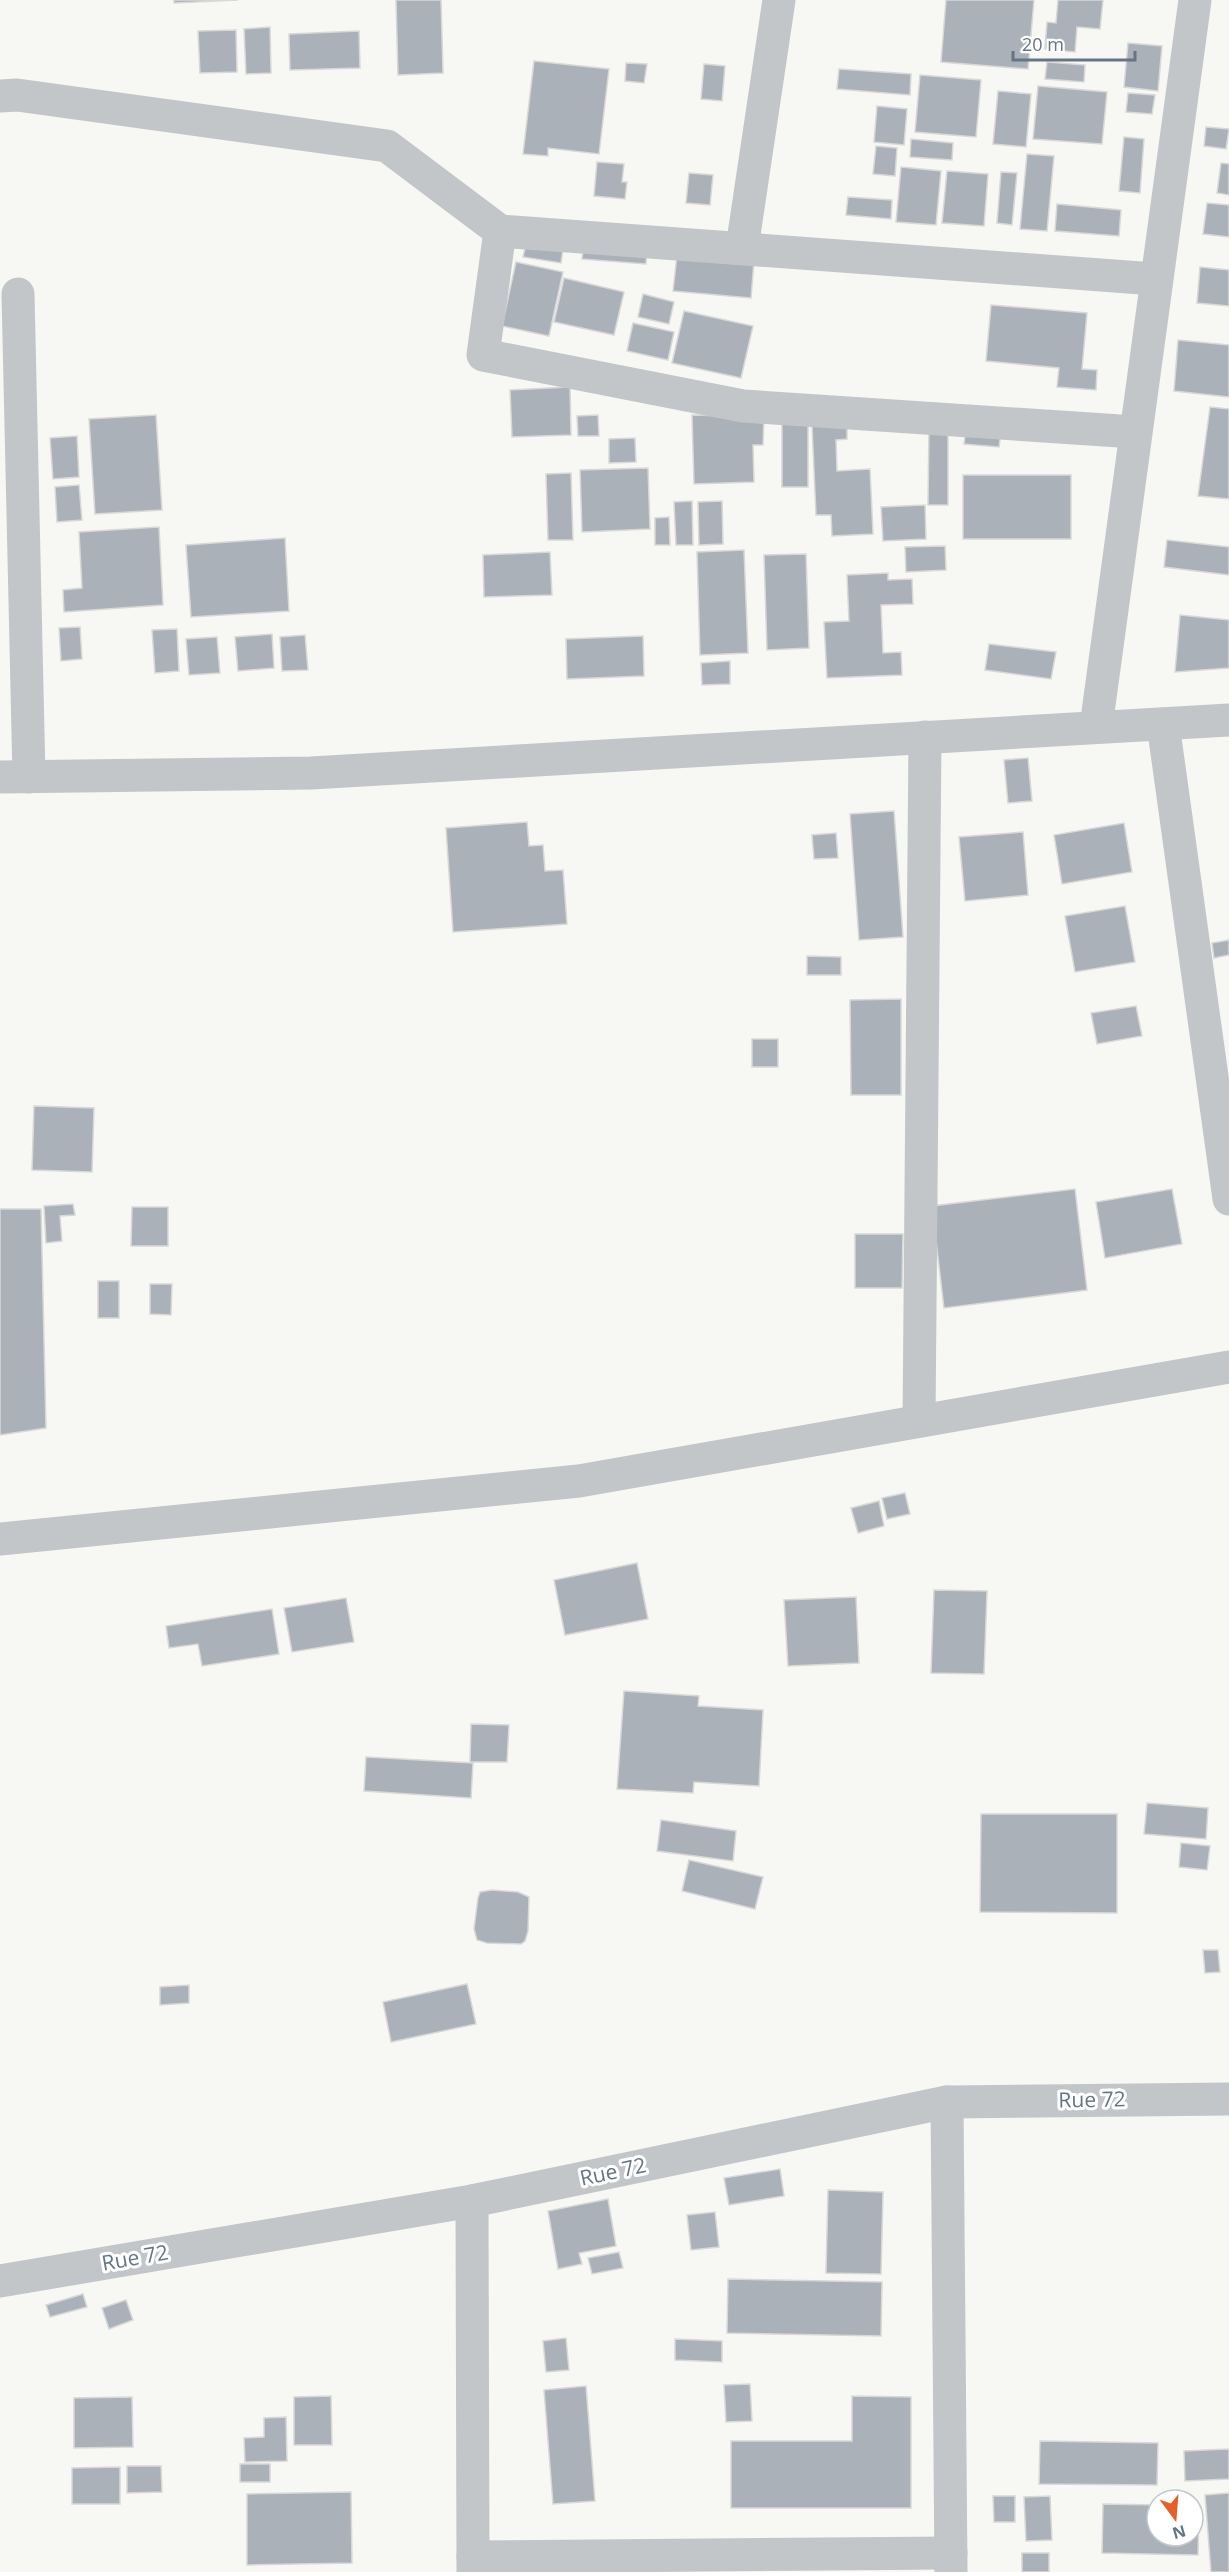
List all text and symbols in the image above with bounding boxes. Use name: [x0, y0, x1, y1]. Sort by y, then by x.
scale bar: [1013, 24, 1134, 62]
text: 20 m: [1022, 32, 1064, 56]
street label: Rue 72: [1058, 2084, 1126, 2114]
street label: Rue 72: [577, 2150, 649, 2192]
street label: Rue 72: [99, 2237, 170, 2277]
north arrow: [1145, 2488, 1205, 2548]
text: N: [1170, 2520, 1188, 2545]

